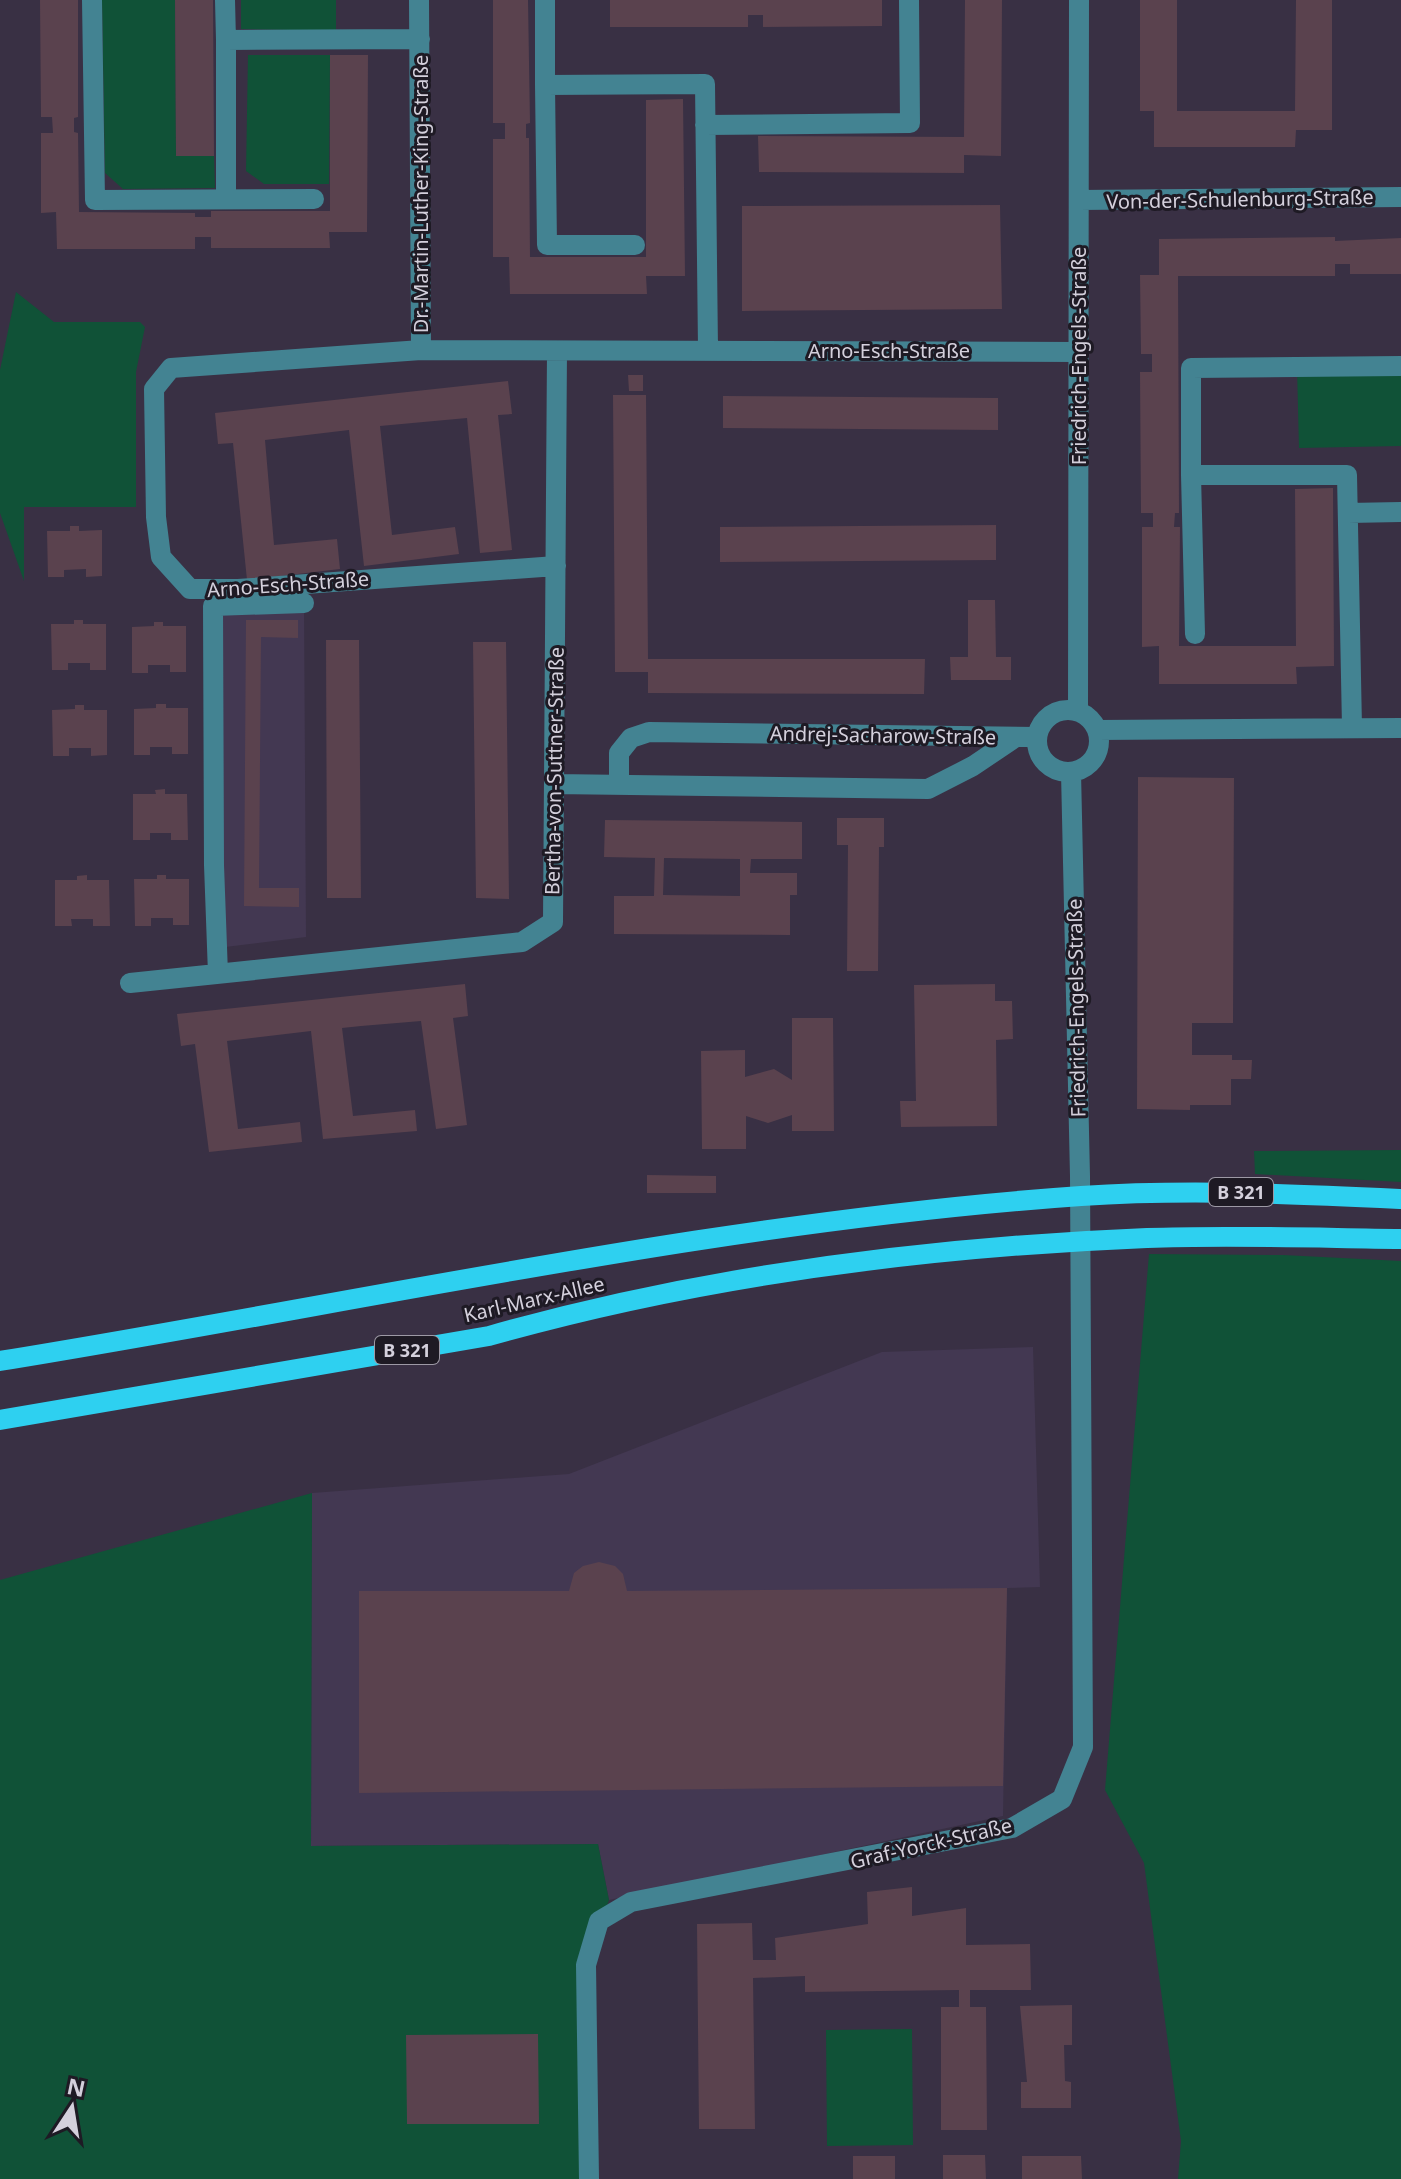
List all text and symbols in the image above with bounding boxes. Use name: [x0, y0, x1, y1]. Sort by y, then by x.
street label: Dr.-Martin-Luther-King-Straße: [407, 55, 434, 333]
street label: Von-der-Schulenburg-Straße: [1106, 183, 1374, 215]
street label: Friedrich-Engels-Straße: [1065, 247, 1092, 465]
street label: Arno-Esch-Straße: [808, 337, 970, 364]
street label: Arno-Esch-Straße: [206, 565, 370, 603]
street label: Bertha-von-Suttner-Straße: [538, 647, 570, 895]
street label: Andrej-Sacharow-Straße: [770, 720, 996, 750]
street label: Friedrich-Engels-Straße: [1061, 898, 1091, 1118]
road number: B 321: [1209, 1178, 1273, 1206]
street label: Karl-Marx-Allee: [461, 1270, 607, 1328]
road number: B 321: [375, 1336, 439, 1364]
street label: Graf-Yorck-Straße: [848, 1811, 1014, 1875]
north arrow: [32, 2067, 112, 2147]
text: N: [64, 2070, 88, 2103]

